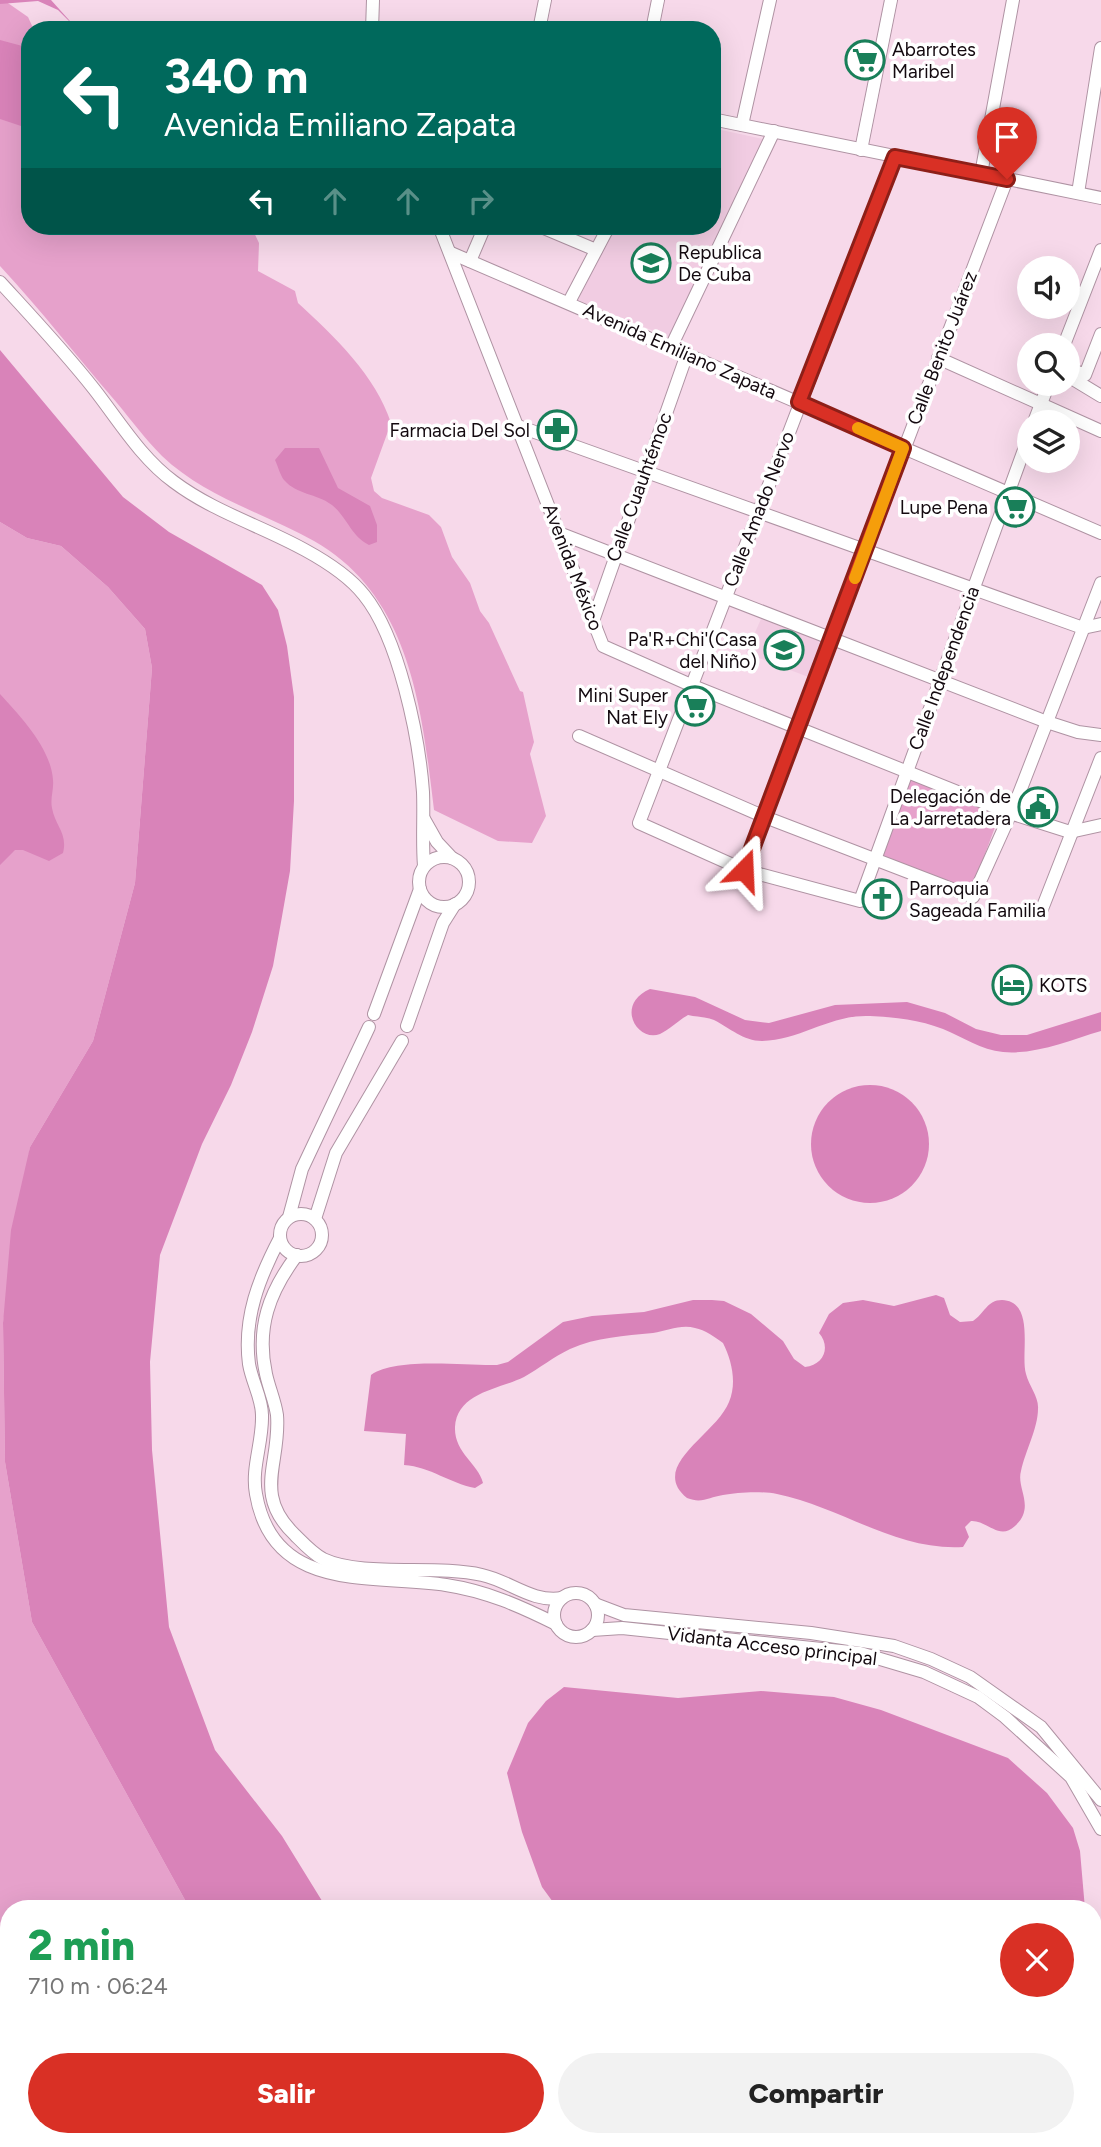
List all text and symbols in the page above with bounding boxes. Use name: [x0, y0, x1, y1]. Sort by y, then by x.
place label: Abarrotes Maribel: [892, 38, 976, 83]
supermarket icon: Abarrotes Maribel: [844, 39, 886, 81]
text: 340 m: [164, 46, 308, 105]
icon: left: [49, 49, 140, 140]
text: Avenida Emiliano Zapata: [164, 106, 516, 144]
pin: [977, 107, 1037, 179]
icon: arrive: [988, 118, 1026, 156]
icon: left: [243, 182, 281, 220]
icon: ahead: [316, 182, 354, 220]
icon: ahead: [389, 182, 427, 220]
icon: right: [462, 182, 500, 220]
place label: Republica De Cuba: [678, 241, 762, 286]
school or university icon: Republica De Cuba: [630, 242, 672, 284]
map controls: [1017, 256, 1080, 473]
button: sound: [1017, 256, 1080, 319]
street label: Calle Benito Juárez: [902, 268, 982, 428]
street label: Avenida Emiliano Zapata: [580, 298, 780, 404]
button: search: [1017, 333, 1080, 396]
pharmacy icon: Farmacia Del Sol: [536, 409, 578, 451]
street label: Calle Cuauhtémoc: [601, 409, 677, 565]
button: layers: [1017, 410, 1080, 473]
place label: Farmacia Del Sol: [390, 419, 530, 442]
street label: Calle Amado Nervo: [719, 428, 799, 590]
supermarket icon: Lupe Pena: [994, 486, 1036, 528]
place label: Lupe Pena: [900, 496, 988, 519]
street label: Avenida México: [538, 500, 608, 634]
street label: Calle Independencia: [904, 583, 984, 753]
place label: Pa'R+Chi'(Casa del Niño): [628, 628, 757, 673]
school or university icon: Pa'R+Chi'(Casa del Niño): [763, 629, 805, 671]
place label: Mini Super Nat Ely: [578, 684, 669, 729]
supermarket icon: Mini Super Nat Ely: [674, 685, 716, 727]
place label: Delegación de La Jarretadera: [890, 785, 1011, 830]
public building icon: Delegación de La Jarretadera: [1017, 786, 1059, 828]
position arrow: [707, 833, 781, 907]
place label: Parroquia Sageada Familia: [909, 877, 1046, 922]
church icon: Parroquia Sageada Familia: [861, 878, 903, 920]
hotel icon: KOTS: [991, 964, 1033, 1006]
place label: KOTS: [1039, 974, 1087, 997]
street label: Vidanta Acceso principal: [666, 1622, 878, 1670]
text: 2 min: [28, 1920, 135, 1971]
button: close: [1000, 1923, 1074, 1997]
text: 710 m · 06:24: [28, 1972, 168, 2000]
button: Salir: [28, 2053, 544, 2133]
button: Compartir: [558, 2053, 1074, 2133]

